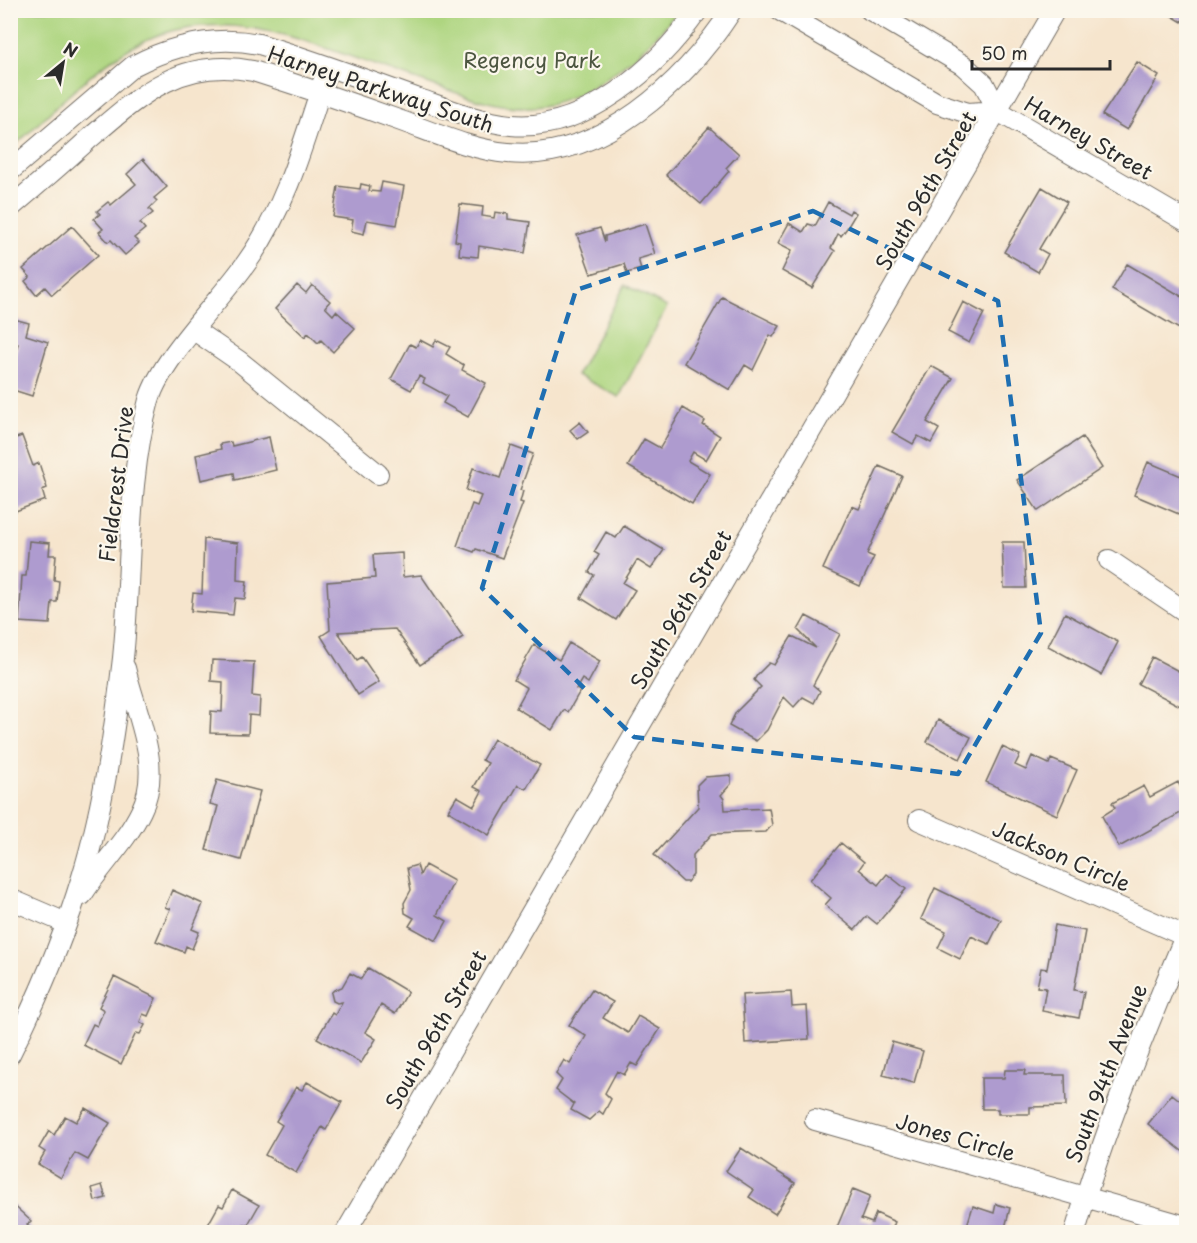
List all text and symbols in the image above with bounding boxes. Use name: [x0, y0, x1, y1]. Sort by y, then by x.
north arrow: [33, 33, 93, 93]
scale bar: [972, 33, 1110, 71]
text: N: [60, 36, 82, 63]
street label: Harney Parkway South: [264, 36, 498, 140]
text: 50 m: [981, 39, 1028, 66]
park label: Regency Park: [463, 43, 601, 75]
street label: Harney Street: [1019, 87, 1159, 187]
street label: South 96th Street: [866, 104, 984, 276]
street label: Fieldcrest Drive: [90, 404, 140, 564]
street label: South 96th Street: [621, 523, 739, 695]
street label: Jackson Circle: [988, 812, 1136, 898]
street label: South 96th Street: [376, 943, 494, 1115]
street label: South 94th Avenue: [1056, 979, 1154, 1167]
street label: Jones Circle: [892, 1104, 1020, 1168]

